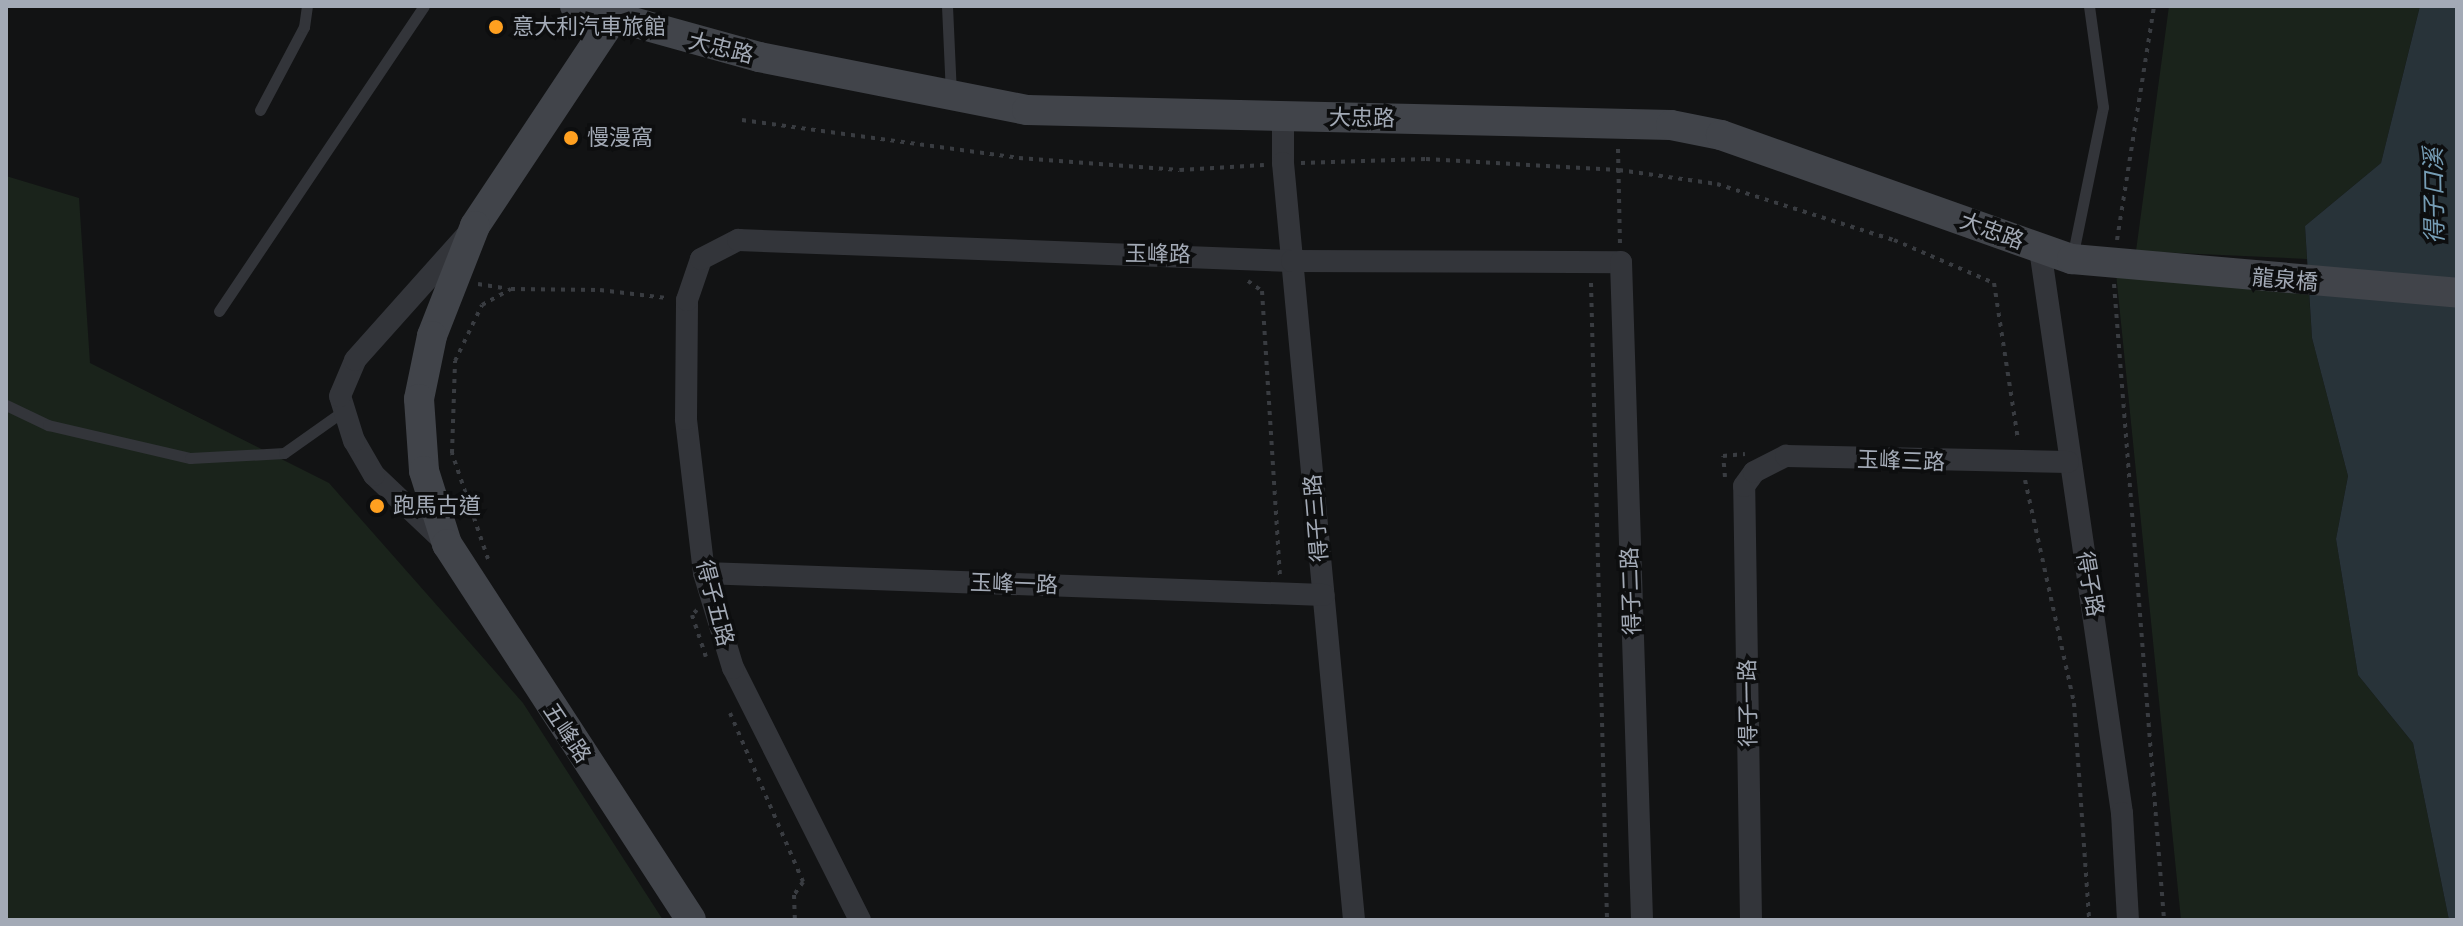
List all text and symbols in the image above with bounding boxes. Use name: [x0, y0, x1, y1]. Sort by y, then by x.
place label: 意大利汽車旅館: [512, 14, 666, 40]
marker: 意大利汽車旅館: [487, 18, 505, 36]
street label: 大忠路: [686, 27, 756, 69]
street label: 大忠路: [1329, 104, 1395, 132]
place label: 慢漫窩: [587, 125, 653, 151]
marker: 慢漫窩: [562, 129, 580, 147]
water label: 得子口溪: [2419, 148, 2449, 244]
street label: 大忠路: [1956, 207, 2028, 255]
street label: 玉峰路: [1125, 240, 1191, 268]
street label: 龍泉橋: [2251, 264, 2319, 296]
street label: 玉峰三路: [1857, 446, 1945, 476]
street label: 得子三路: [1299, 473, 1333, 563]
place label: 跑馬古道: [393, 493, 481, 519]
marker: 跑馬古道: [368, 497, 386, 515]
street label: 得子二路: [1616, 547, 1646, 635]
street label: 得子路: [2071, 549, 2109, 619]
street label: 得子五路: [691, 557, 739, 649]
street label: 玉峰一路: [970, 569, 1058, 599]
street label: 得子一路: [1734, 659, 1762, 747]
street label: 五峰路: [538, 698, 596, 768]

